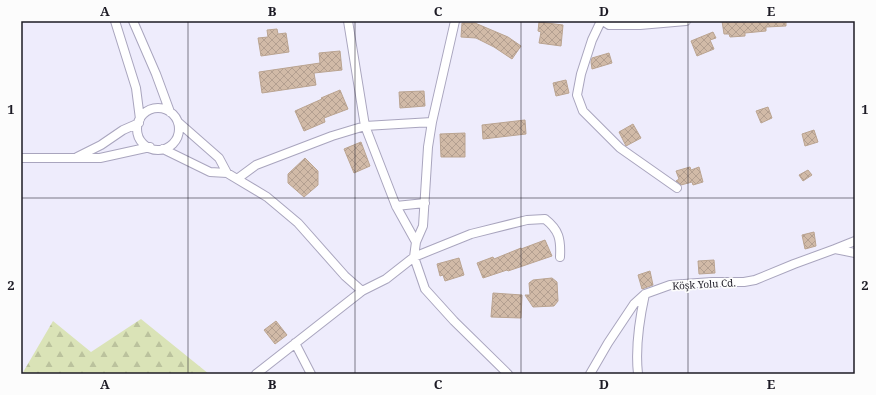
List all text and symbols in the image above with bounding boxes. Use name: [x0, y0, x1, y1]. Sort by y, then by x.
text: A: [100, 2, 110, 20]
text: B: [268, 2, 277, 20]
text: C: [434, 2, 443, 20]
text: D: [599, 2, 609, 20]
text: E: [767, 2, 776, 20]
text: 1: [7, 100, 15, 118]
text: 1: [861, 100, 869, 118]
street label: Köşk Yolu Cd.: [672, 275, 736, 293]
text: 2: [7, 276, 15, 294]
text: 2: [861, 276, 869, 294]
text: A: [100, 375, 110, 393]
text: B: [268, 375, 277, 393]
text: C: [434, 375, 443, 393]
text: D: [599, 375, 609, 393]
text: E: [767, 375, 776, 393]

